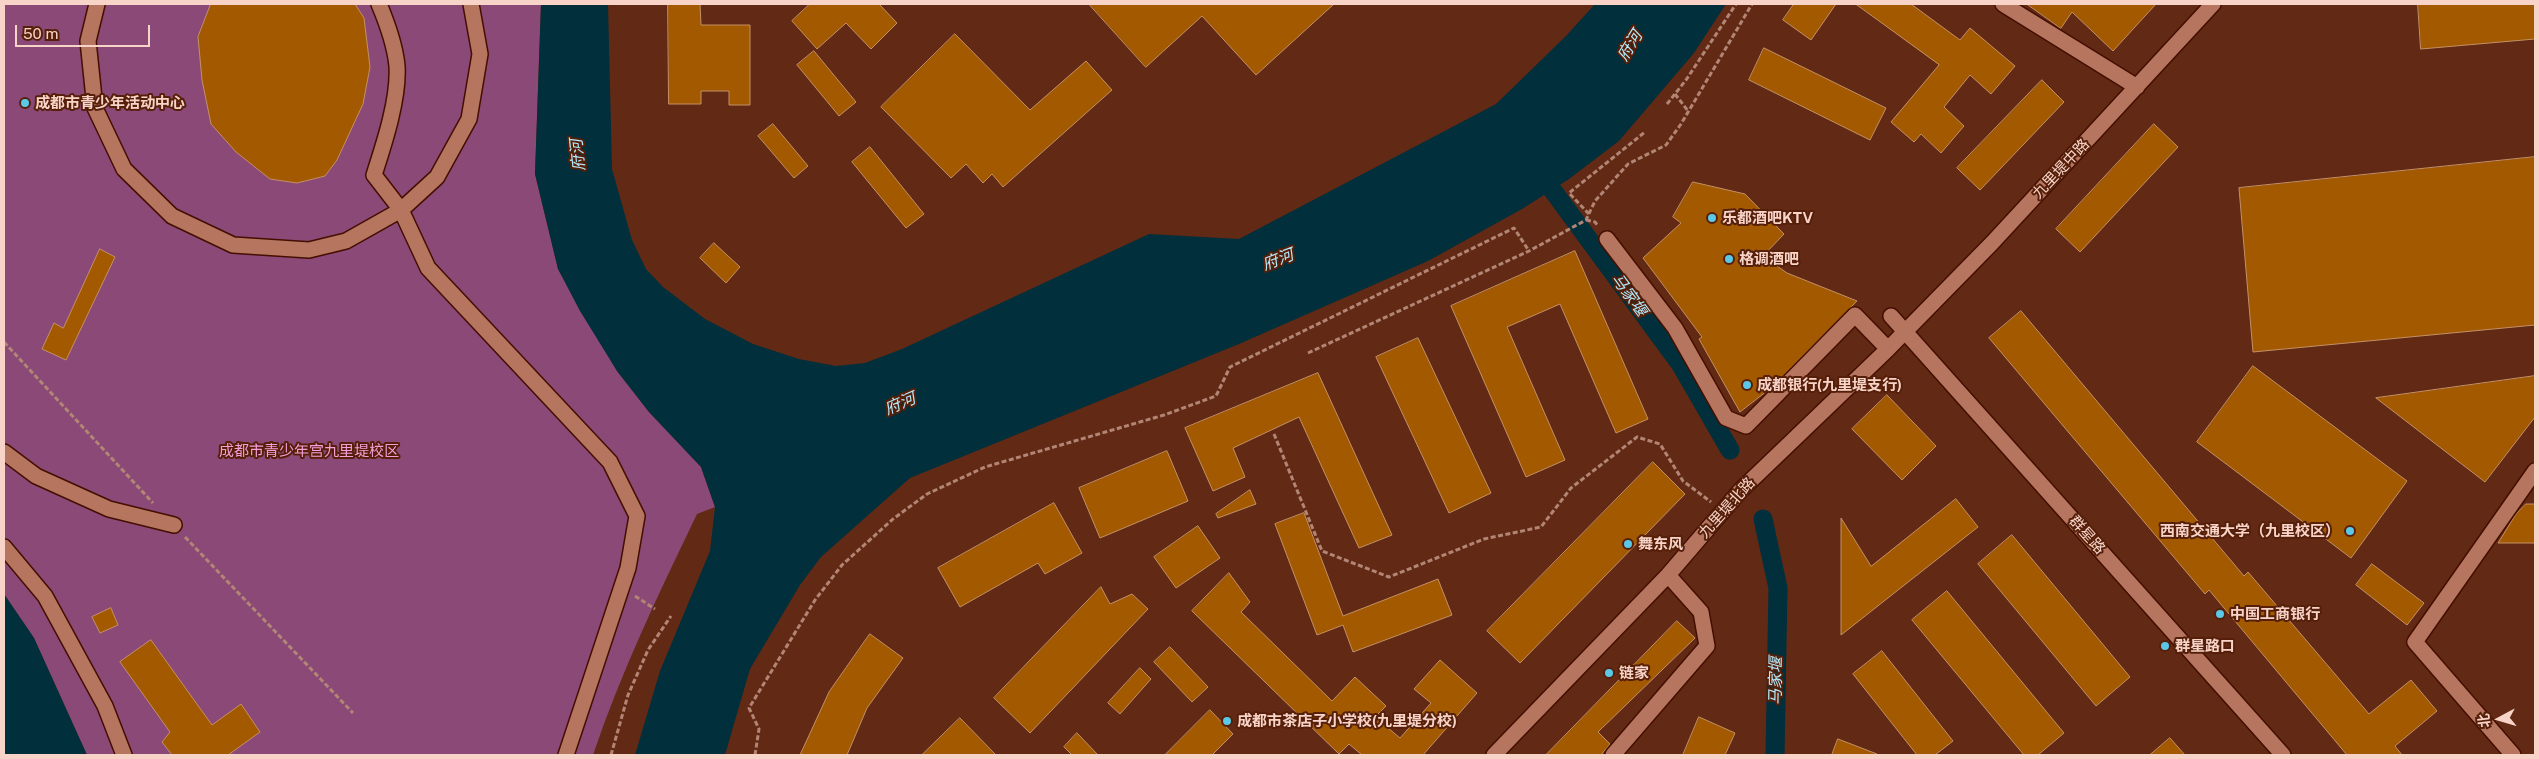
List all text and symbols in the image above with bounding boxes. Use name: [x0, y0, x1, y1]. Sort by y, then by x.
scale bar: [18, 15, 152, 47]
text: 50 m: [23, 25, 58, 42]
water label: 府河: [1613, 27, 1647, 65]
place label: 成都市青少年活动中心: [35, 94, 185, 112]
marker: 成都市青少年活动中心: [19, 97, 31, 109]
street label: 九里堤中路: [2029, 135, 2093, 203]
water label: 府河: [567, 138, 589, 172]
place label: 乐都酒吧KTV: [1722, 209, 1813, 227]
marker: 乐都酒吧KTV: [1706, 212, 1718, 224]
water label: 府河: [1260, 245, 1296, 275]
place label: 格调酒吧: [1739, 250, 1799, 268]
marker: 格调酒吧: [1723, 253, 1735, 265]
water label: 马家堰: [1607, 270, 1651, 320]
place label: 成都银行(九里堤支行): [1757, 376, 1902, 394]
marker: 成都银行(九里堤支行): [1741, 379, 1753, 391]
water label: 府河: [882, 389, 918, 419]
park label: 成都市青少年宫九里堤校区: [219, 442, 399, 460]
street label: 九里堤北路: [1695, 474, 1759, 542]
street label: 群星路: [2065, 512, 2109, 558]
place label: 西南交通大学（九里校区）: [2160, 522, 2340, 540]
marker: 西南交通大学（九里校区）: [2344, 525, 2356, 537]
place label: 舞东风: [1638, 535, 1683, 553]
marker: 舞东风: [1622, 538, 1634, 550]
place label: 中国工商银行: [2230, 605, 2320, 623]
marker: 中国工商银行: [2214, 608, 2226, 620]
place label: 群星路口: [2175, 637, 2235, 655]
marker: 群星路口: [2159, 640, 2171, 652]
water label: 马家堰: [1766, 657, 1786, 705]
place label: 链家: [1619, 664, 1649, 682]
marker: 链家: [1603, 667, 1615, 679]
north arrow: [2474, 694, 2524, 744]
place label: 成都市茶店子小学校(九里堤分校): [1237, 712, 1457, 730]
text: 北: [2475, 713, 2493, 728]
marker: 成都市茶店子小学校(九里堤分校): [1221, 715, 1233, 727]

